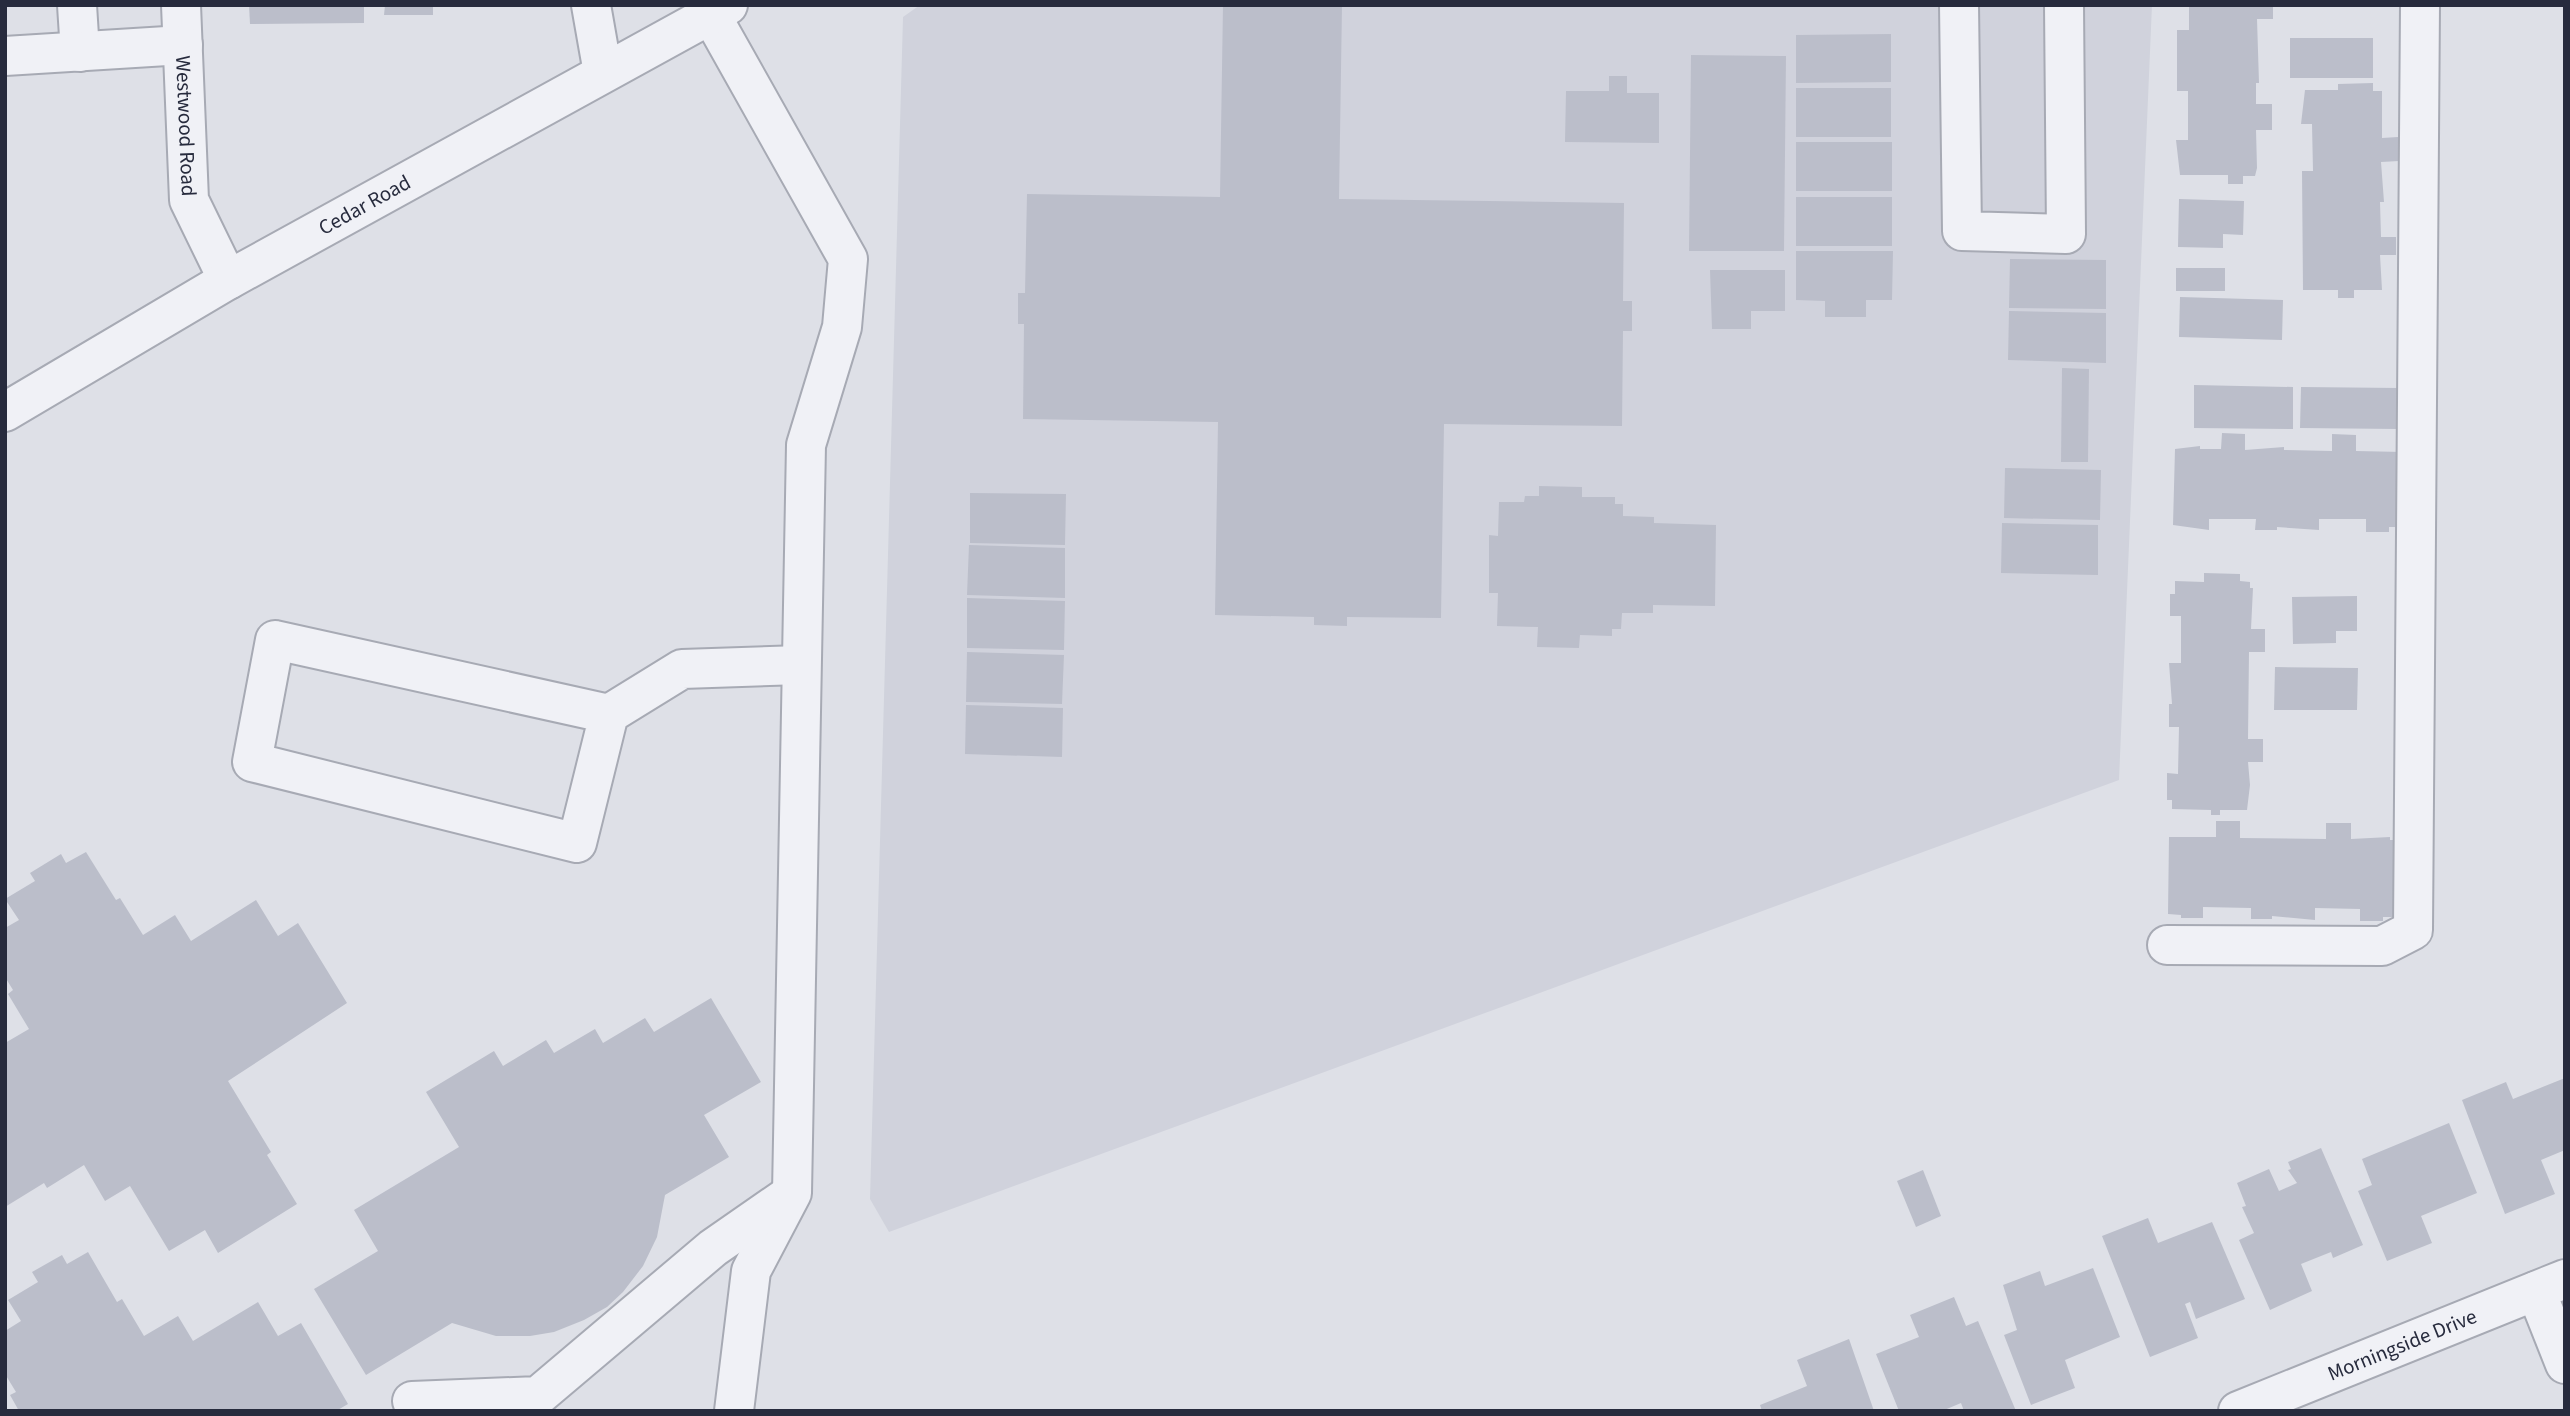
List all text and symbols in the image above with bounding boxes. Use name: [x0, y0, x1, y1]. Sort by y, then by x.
street label: Westwood Road: [168, 55, 204, 197]
street label: Cedar Road: [313, 167, 416, 242]
street label: Morningside Drive: [2323, 1301, 2481, 1388]

